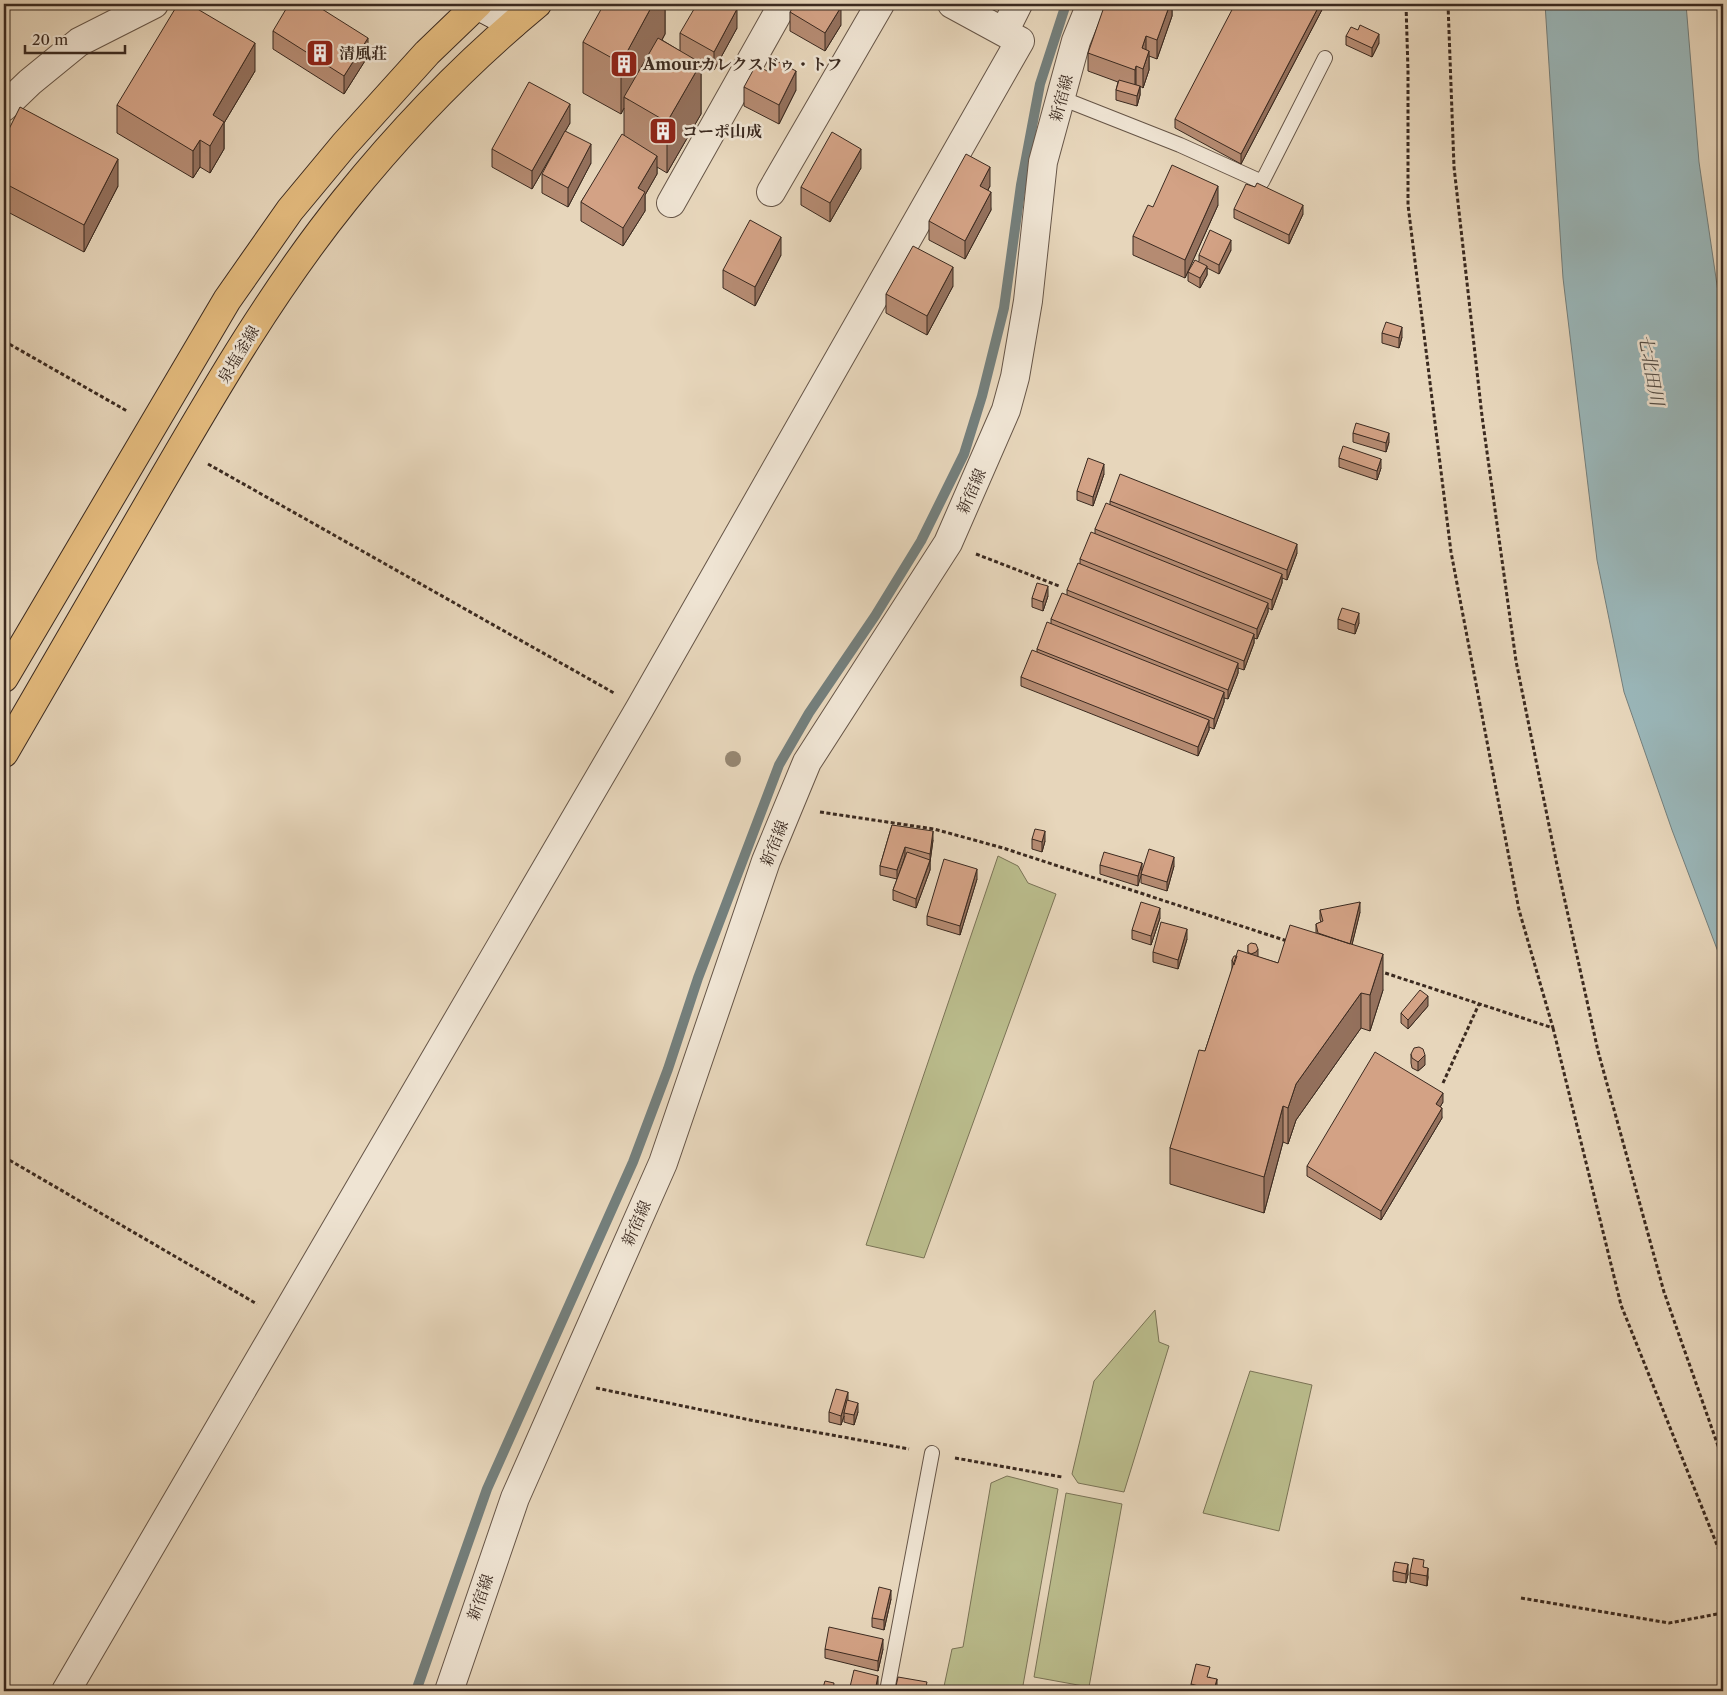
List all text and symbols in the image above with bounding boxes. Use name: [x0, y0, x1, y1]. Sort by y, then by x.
scale bar: [25, 22, 125, 54]
text: 20 m: [32, 30, 68, 49]
building icon: 清風荘: [305, 38, 335, 68]
place label: 清風荘: [339, 43, 387, 63]
building icon: Amourカレクスドゥ・トフ: [609, 49, 639, 79]
place label: Amourカレクスドゥ・トフ: [642, 54, 843, 74]
street label: 新宿線: [1045, 72, 1077, 124]
building icon: コーポ山成: [648, 116, 678, 146]
place label: コーポ山成: [682, 121, 762, 141]
street label: 泉塩釜線: [213, 321, 263, 387]
water label: 七北田川: [1634, 333, 1668, 409]
street label: 新宿線: [952, 465, 990, 517]
street label: 新宿線: [756, 817, 792, 869]
street label: 新宿線: [617, 1197, 655, 1249]
street label: 新宿線: [463, 1571, 497, 1623]

